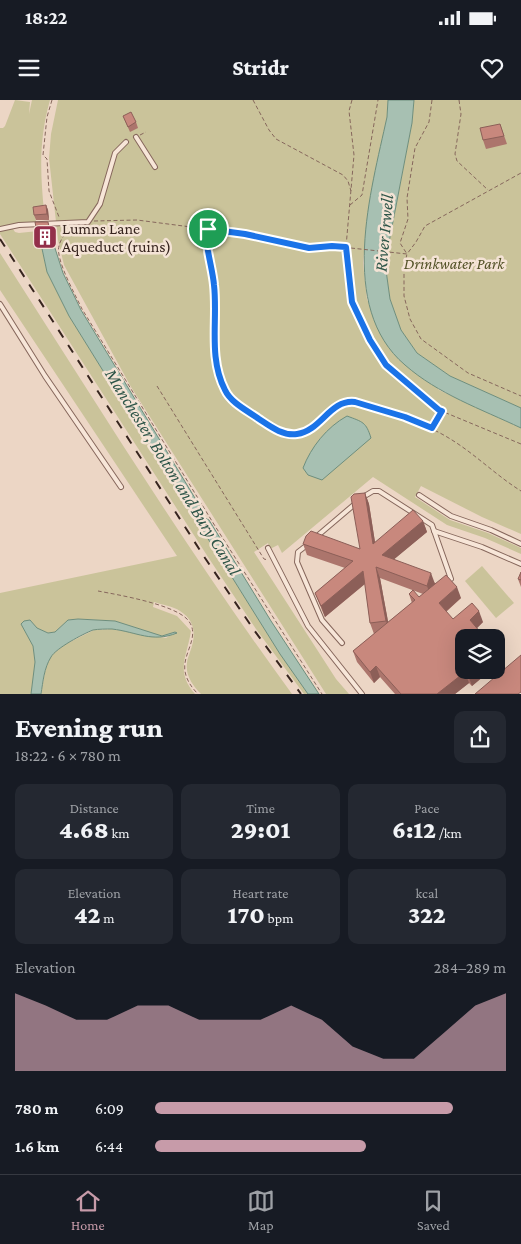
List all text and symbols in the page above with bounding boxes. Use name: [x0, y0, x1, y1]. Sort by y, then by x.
text: 18:22: [25, 7, 68, 28]
icon: menu: [15, 54, 43, 82]
icon: heart: [478, 54, 506, 82]
text: Stridr: [232, 55, 289, 80]
water label: River Irwell: [371, 193, 397, 273]
pin: [187, 208, 229, 250]
icon: arrive: [194, 215, 222, 243]
place label: Lumns Lane Aqueduct (ruins): [62, 220, 171, 256]
building icon: Lumns Lane Aqueduct (ruins): [32, 224, 58, 250]
park label: Drinkwater Park: [404, 255, 505, 272]
water label: Manchester, Bolton and Bury Canal: [101, 364, 245, 579]
map controls: [455, 629, 505, 679]
button: layers: [455, 629, 505, 679]
button: share: [454, 711, 506, 763]
text: Evening run: [15, 712, 163, 743]
text: 18:22 · 6 × 780 m: [15, 747, 121, 764]
text: Distance: [70, 800, 119, 816]
text: Time: [246, 800, 275, 816]
text: Pace: [414, 800, 439, 816]
text: 4.68: [59, 816, 109, 843]
text: 29:01: [231, 816, 290, 843]
text: 6:12: [392, 816, 436, 843]
text: km: [109, 825, 129, 841]
text: /km: [436, 825, 462, 841]
text: Elevation: [68, 885, 121, 901]
text: Heart rate: [233, 885, 288, 901]
text: kcal: [416, 885, 438, 901]
text: 42: [74, 901, 101, 928]
text: 170: [228, 901, 265, 928]
text: 322: [408, 901, 446, 928]
text: m: [101, 910, 114, 926]
text: bpm: [265, 910, 293, 926]
text: Elevation: [15, 959, 76, 976]
text: 284–289 m: [434, 959, 506, 976]
text: 780 m: [15, 1100, 58, 1117]
text: 6:09: [95, 1100, 124, 1117]
text: 1.6 km: [15, 1138, 59, 1155]
text: 6:44: [95, 1138, 123, 1155]
tab: Home: [71, 1187, 105, 1233]
tab: Map: [247, 1187, 275, 1233]
tab: Saved: [417, 1187, 450, 1233]

